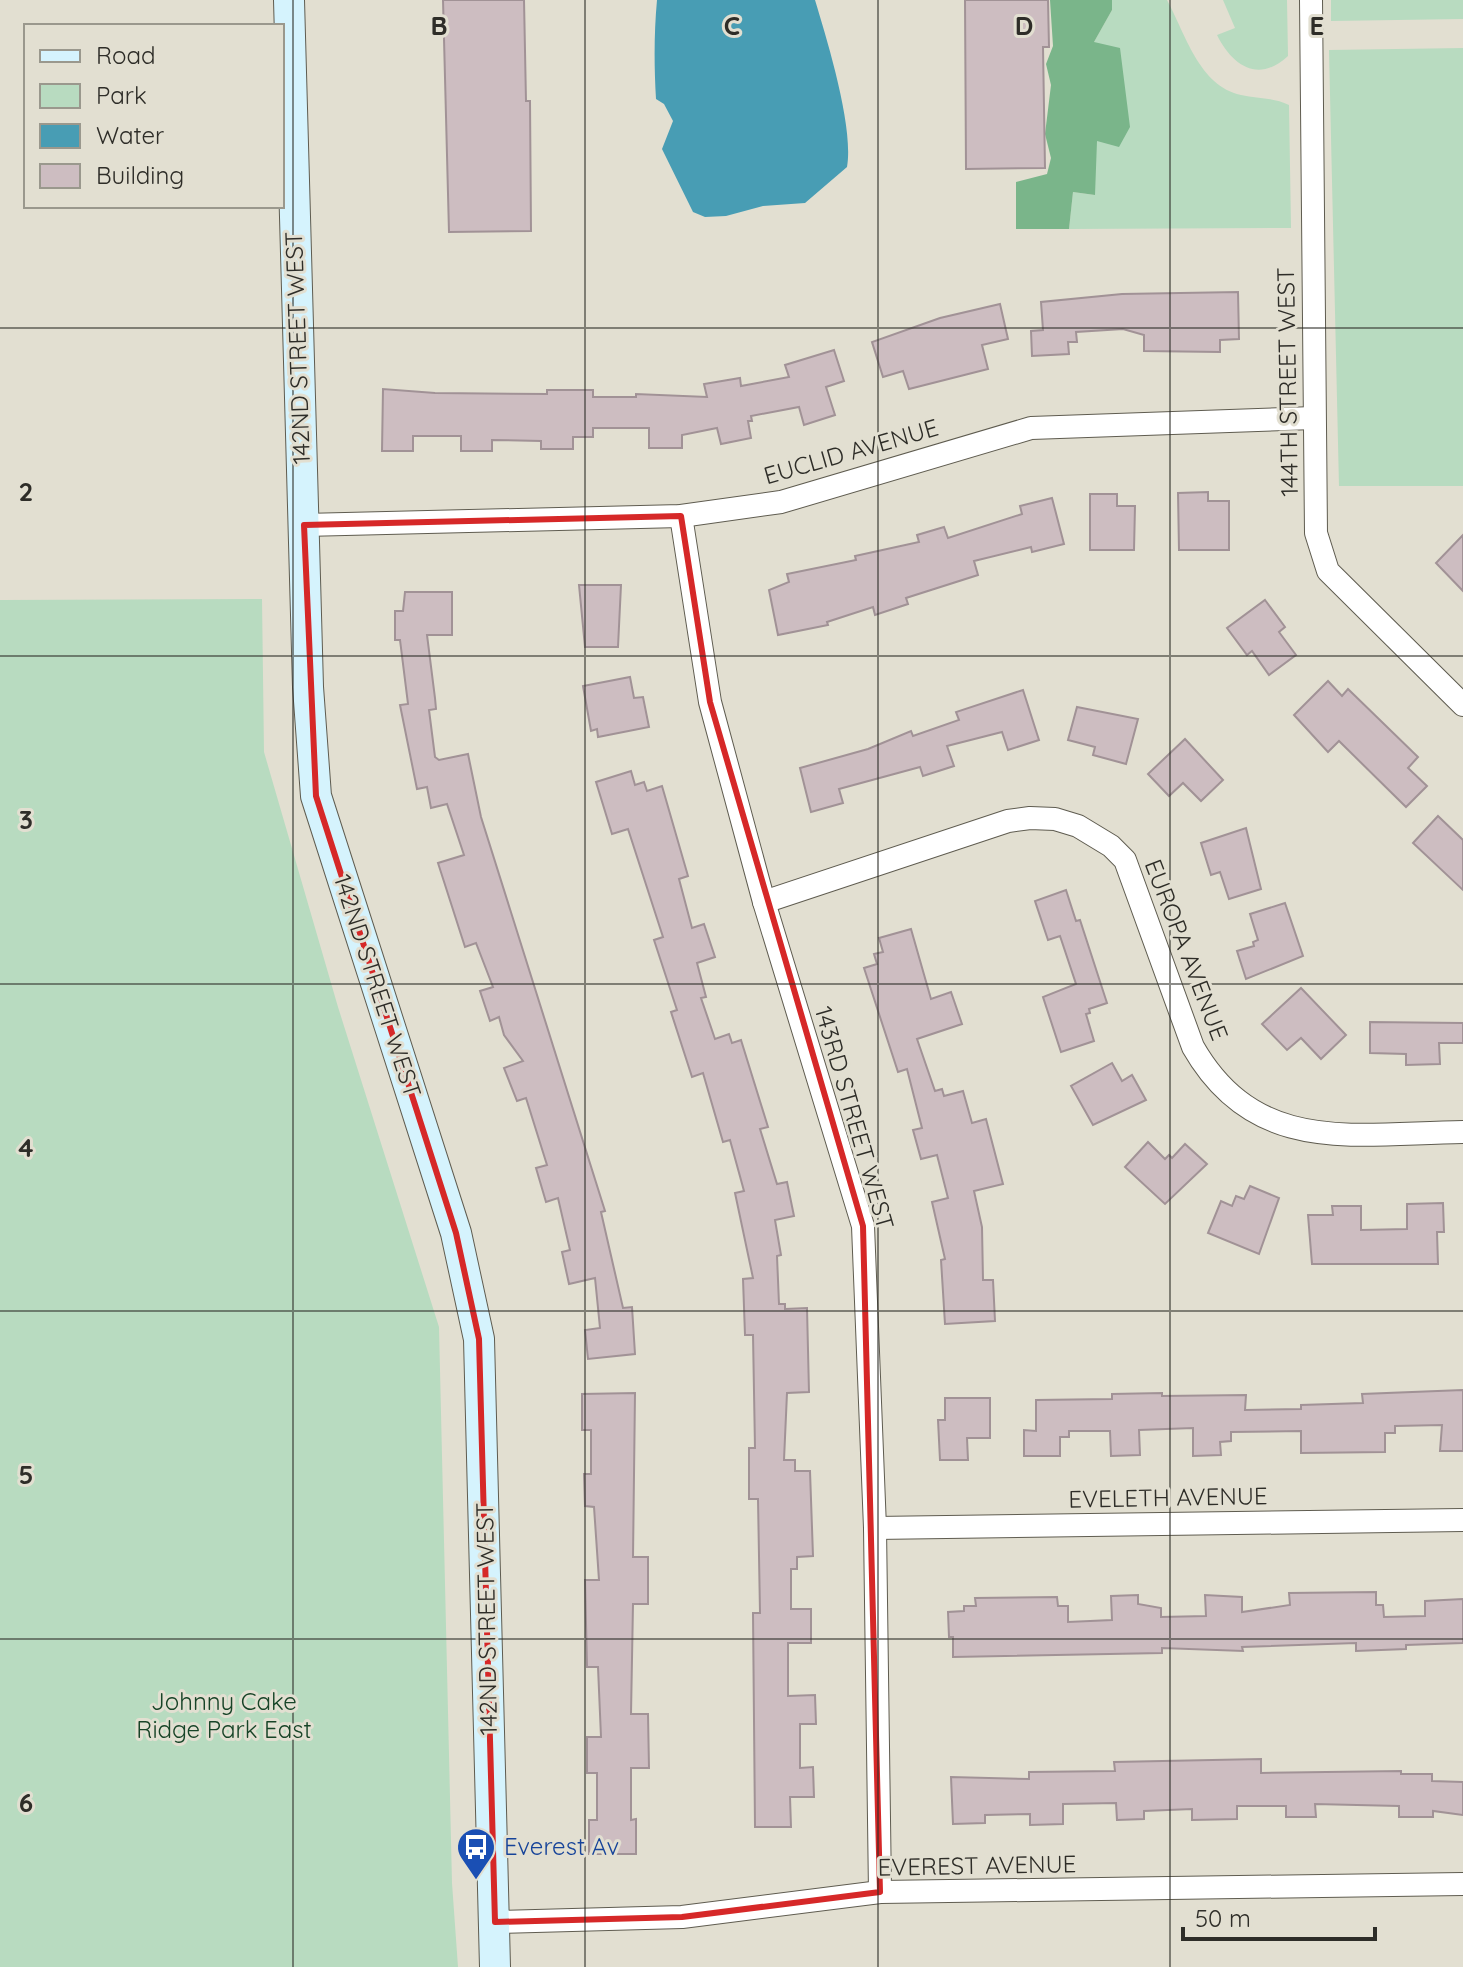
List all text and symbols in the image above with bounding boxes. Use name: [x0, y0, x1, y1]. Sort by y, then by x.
text: B: [430, 9, 448, 42]
text: C: [724, 9, 740, 42]
text: D: [1015, 9, 1033, 42]
text: E: [1310, 9, 1324, 42]
legend: [24, 24, 284, 208]
text: Road: [96, 40, 156, 70]
text: Park: [96, 80, 147, 110]
text: Water: [96, 120, 164, 150]
text: Building: [96, 160, 184, 190]
street label: 142ND STREET WEST: [278, 231, 316, 465]
street label: 144TH STREET WEST: [1270, 267, 1304, 497]
street label: EUCLID AVENUE: [760, 412, 941, 490]
text: 2: [19, 475, 33, 508]
text: 3: [19, 803, 33, 836]
street label: EUROPA AVENUE: [1139, 855, 1235, 1044]
street label: 142ND STREET WEST: [328, 870, 428, 1101]
street label: 143RD STREET WEST: [809, 1003, 901, 1233]
text: 4: [18, 1131, 34, 1164]
text: 5: [19, 1458, 33, 1491]
street label: EVELETH AVENUE: [1068, 1480, 1268, 1514]
street label: 142ND STREET WEST: [469, 1502, 503, 1736]
park label: Johnny Cake Ridge Park East: [136, 1686, 312, 1744]
text: 6: [19, 1786, 33, 1819]
bus stop icon: Everest Av: [455, 1826, 497, 1881]
place label: Everest Av: [504, 1831, 619, 1861]
street label: EVEREST AVENUE: [877, 1848, 1077, 1882]
scale bar: [1183, 1891, 1375, 1941]
text: 50 m: [1195, 1903, 1251, 1933]

